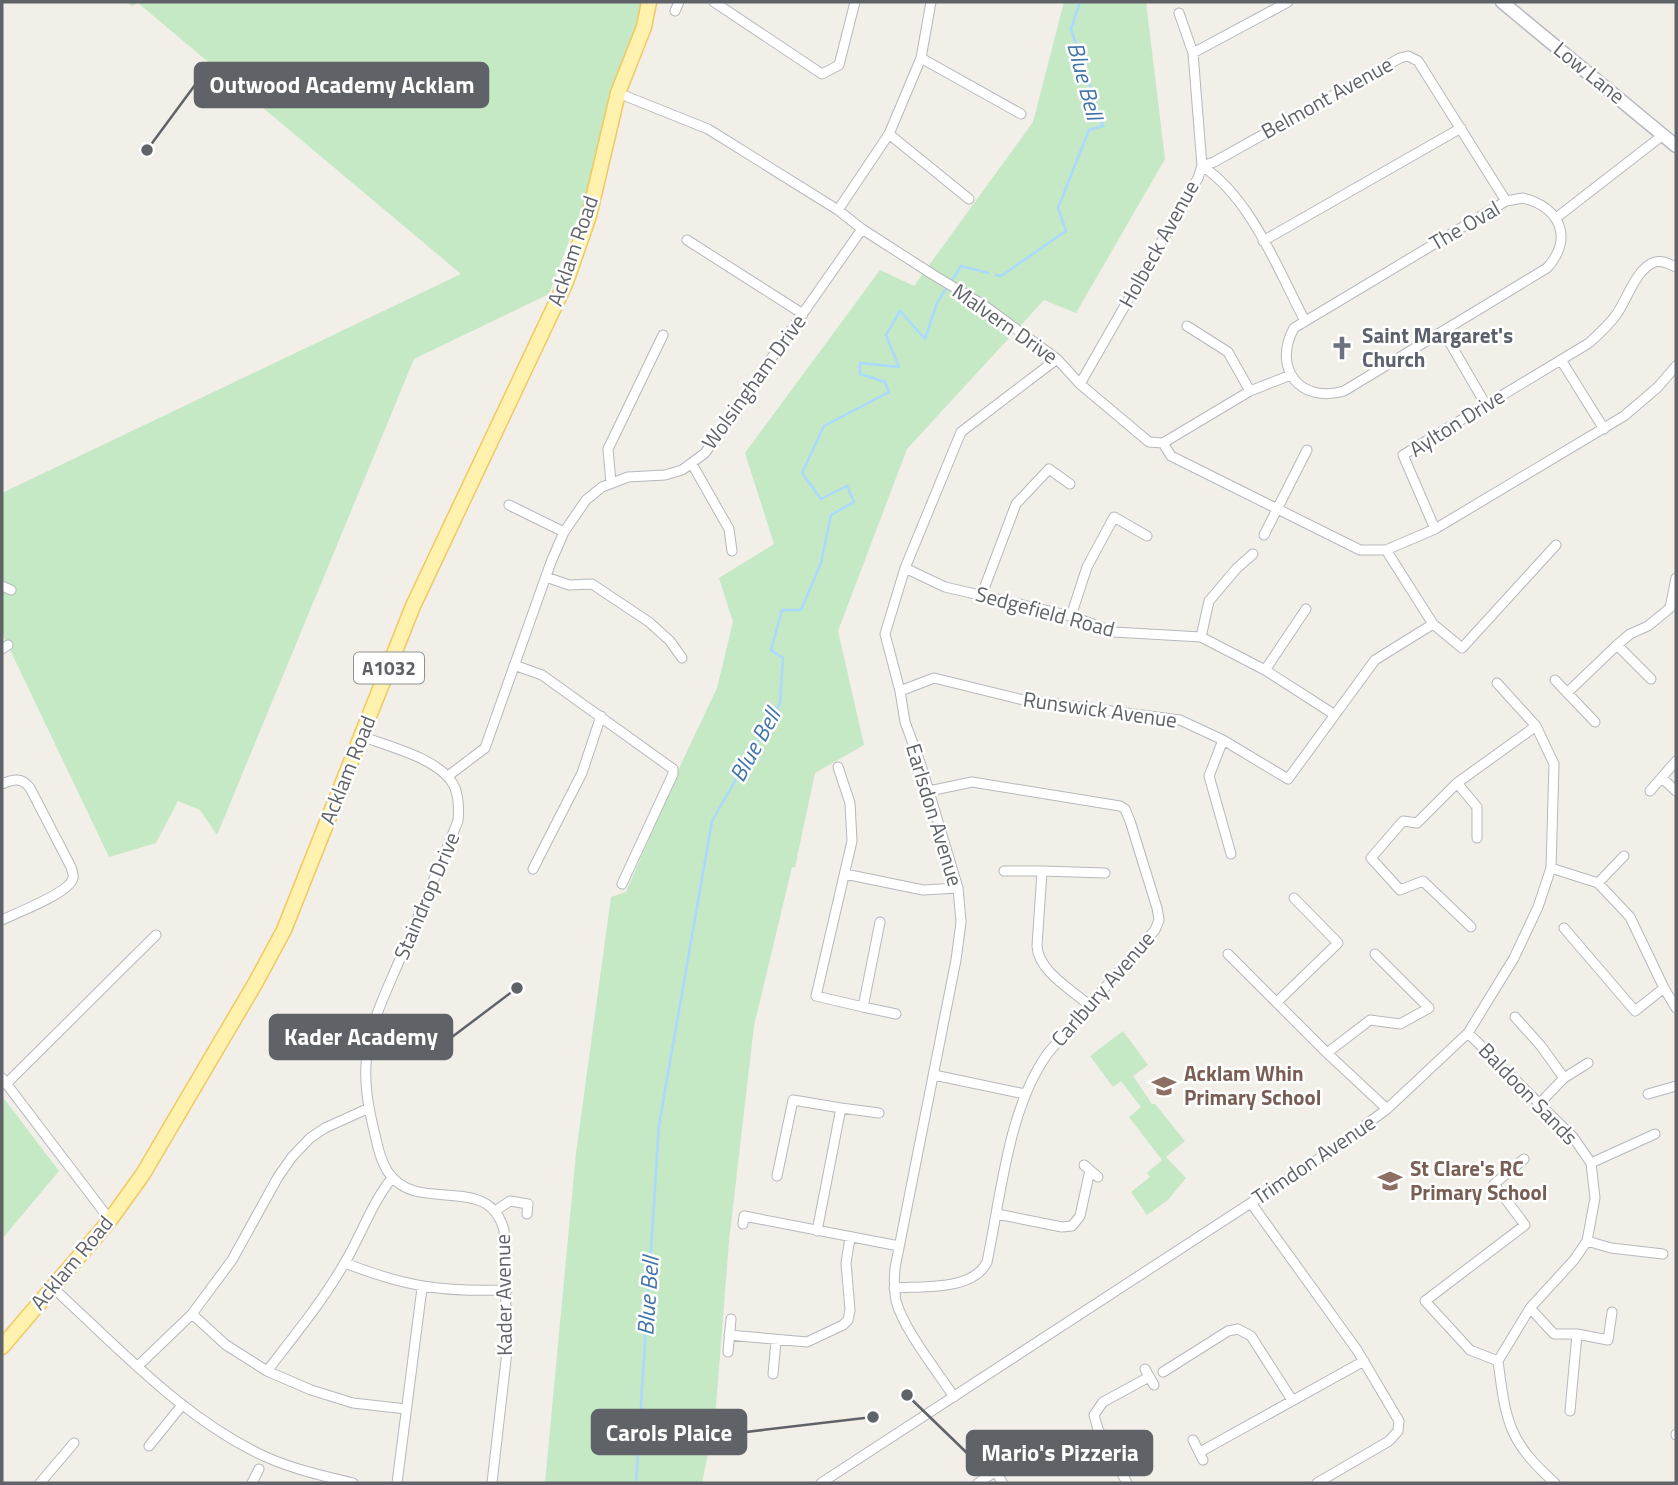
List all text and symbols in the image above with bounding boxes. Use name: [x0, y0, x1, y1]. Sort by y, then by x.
street label: Low Lane: [1547, 33, 1632, 111]
water label: Blue Bell: [1058, 38, 1113, 127]
street label: Belmont Avenue: [1255, 48, 1398, 146]
callout: Outwood Academy Acklam: [195, 63, 488, 107]
text: Outwood Academy Acklam: [210, 67, 474, 102]
street label: Holbeck Avenue: [1110, 174, 1206, 313]
street label: Acklam Road: [538, 191, 606, 310]
street label: The Oval: [1423, 192, 1506, 258]
street label: Malvern Drive: [946, 275, 1065, 371]
street label: Wolsingham Drive: [693, 307, 813, 456]
place label: Saint Margaret's Church: [1362, 319, 1513, 375]
church icon: Saint Margaret's Church: [1328, 334, 1356, 362]
street label: Aylton Drive: [1402, 380, 1510, 464]
street label: Sedgefield Road: [972, 577, 1118, 645]
road number: A1032: [354, 652, 424, 684]
street label: Runswick Avenue: [1021, 682, 1179, 736]
water label: Blue Bell: [720, 699, 791, 788]
street label: Acklam Road: [311, 710, 383, 829]
street label: Earlsdon Avenue: [898, 739, 972, 890]
street label: Staindrop Drive: [385, 827, 467, 964]
street label: Carlbury Avenue: [1043, 924, 1162, 1053]
callout: Kader Academy: [270, 1015, 452, 1059]
text: Kader Academy: [284, 1019, 439, 1054]
street label: Baldoon Sands: [1472, 1035, 1586, 1152]
place label: Acklam Whin Primary School: [1184, 1057, 1321, 1113]
school or university icon: Acklam Whin Primary School: [1150, 1072, 1178, 1100]
street label: Trimdon Avenue: [1245, 1106, 1381, 1212]
place label: St Clare's RC Primary School: [1410, 1152, 1547, 1208]
school or university icon: St Clare's RC Primary School: [1376, 1167, 1404, 1195]
street label: Acklam Road: [22, 1208, 120, 1317]
street label: Kader Avenue: [486, 1234, 520, 1356]
water label: Blue Bell: [627, 1252, 668, 1337]
callout: Carols Plaice: [592, 1410, 746, 1454]
text: Carols Plaice: [606, 1415, 732, 1450]
callout: Mario's Pizzeria: [967, 1431, 1152, 1475]
text: Mario's Pizzeria: [981, 1435, 1139, 1470]

